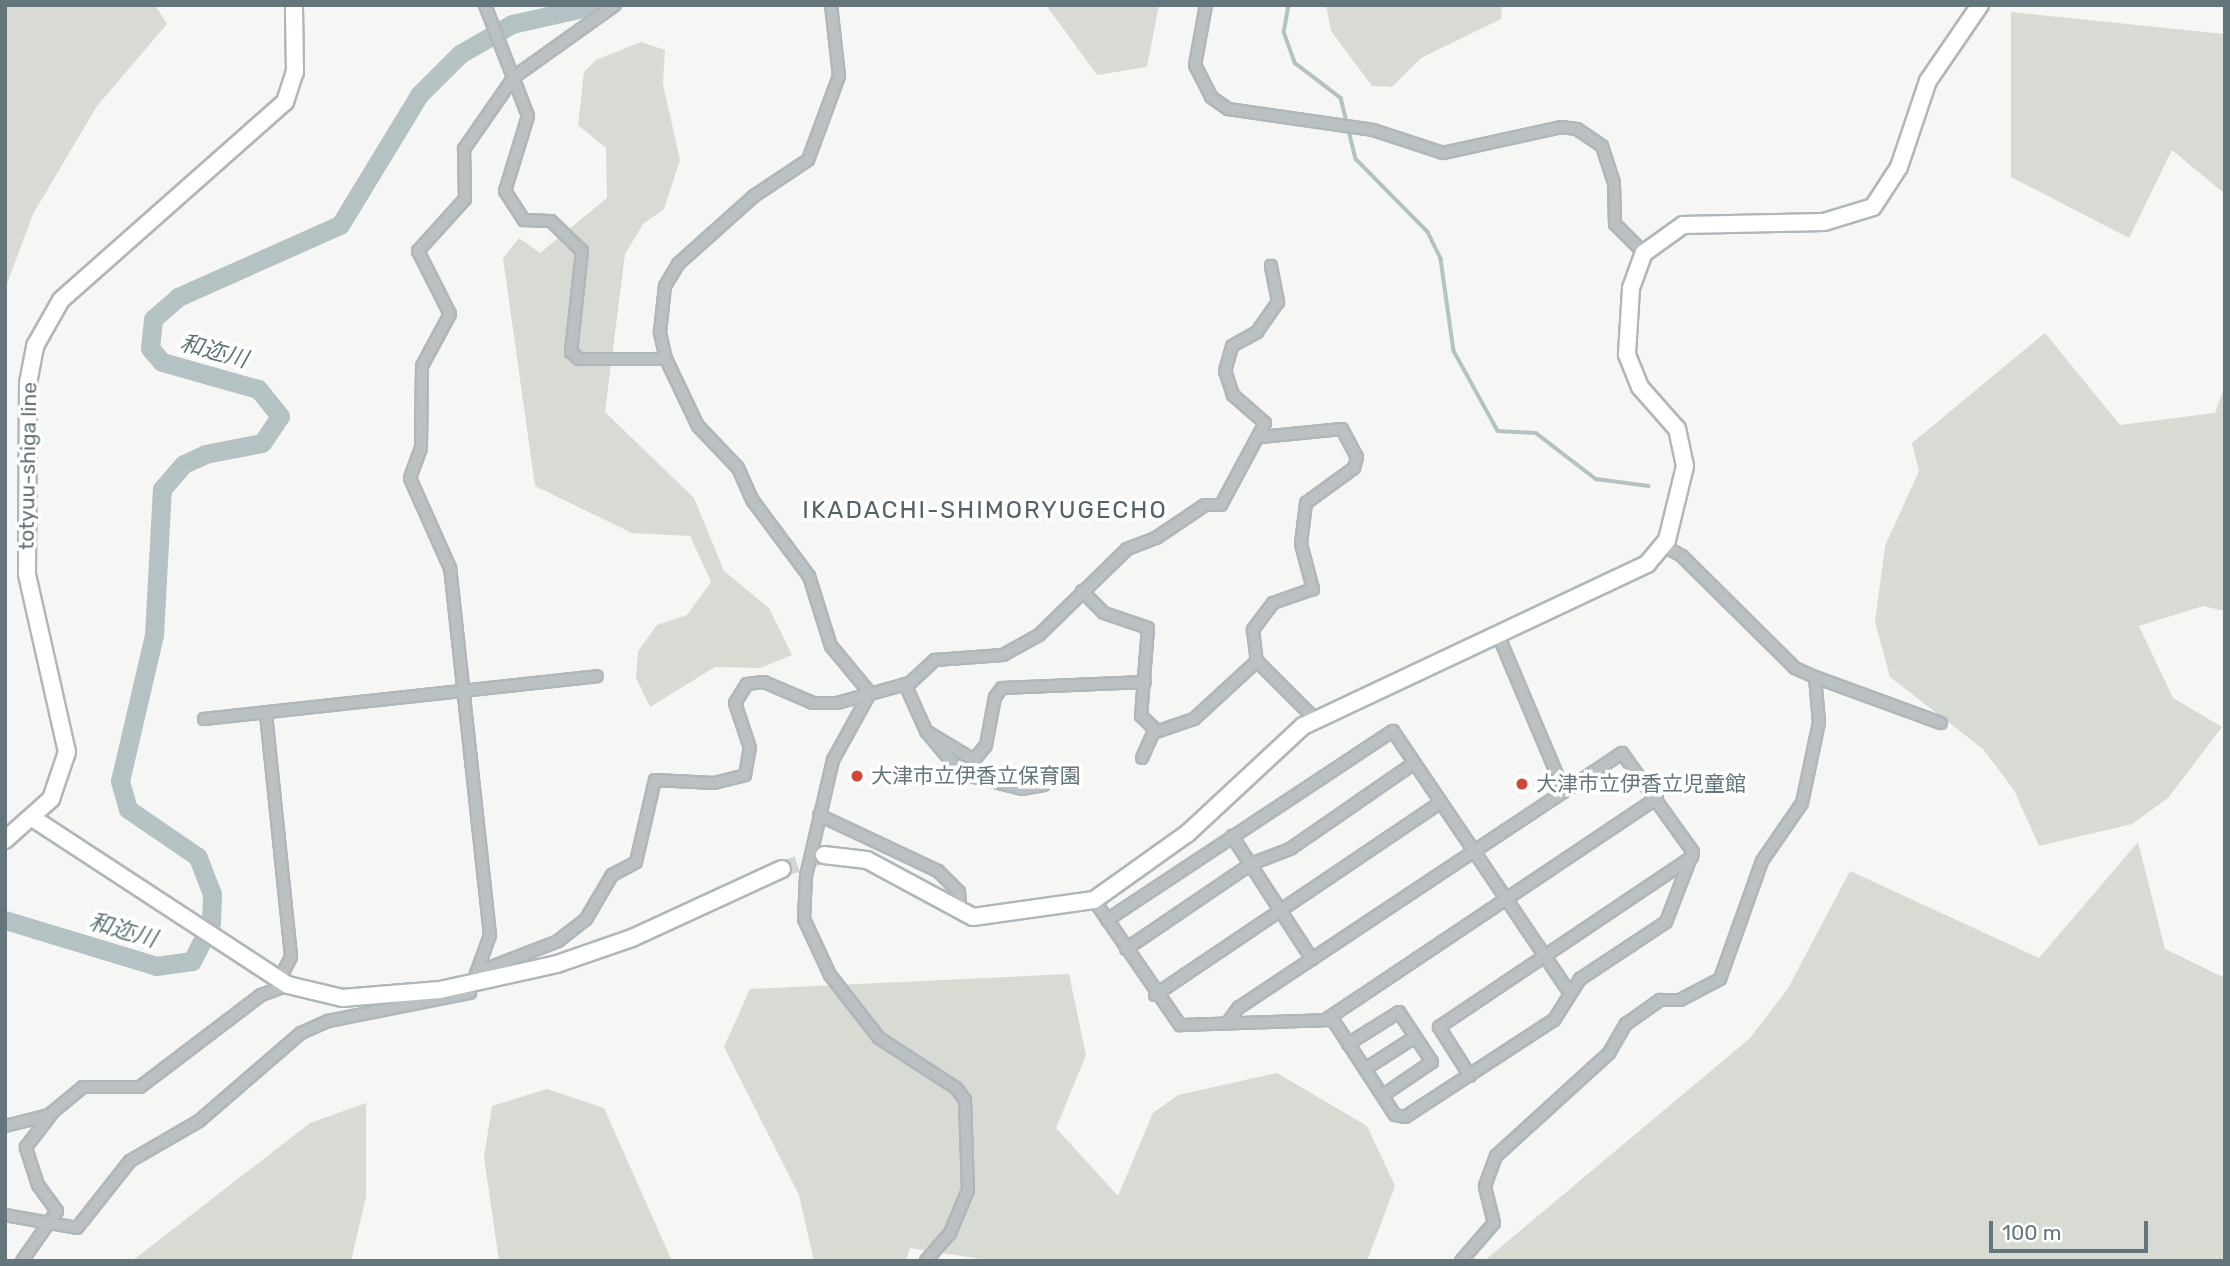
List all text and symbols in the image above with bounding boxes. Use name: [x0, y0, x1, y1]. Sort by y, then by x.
water label: 和迩川: [177, 329, 251, 373]
street label: totyuu-shiga line: [14, 382, 42, 550]
district label: IKADACHI-SHIMORYUGECHO: [805, 497, 1165, 525]
place label: 大津市立伊香立保育園: [871, 763, 1081, 789]
marker: 大津市立伊香立保育園: [849, 768, 865, 784]
place label: 大津市立伊香立児童館: [1536, 771, 1746, 797]
marker: 大津市立伊香立児童館: [1514, 776, 1530, 792]
water label: 和迩川: [86, 907, 160, 953]
scale bar: [1992, 1206, 2151, 1250]
text: 100 m: [2002, 1220, 2061, 1245]

